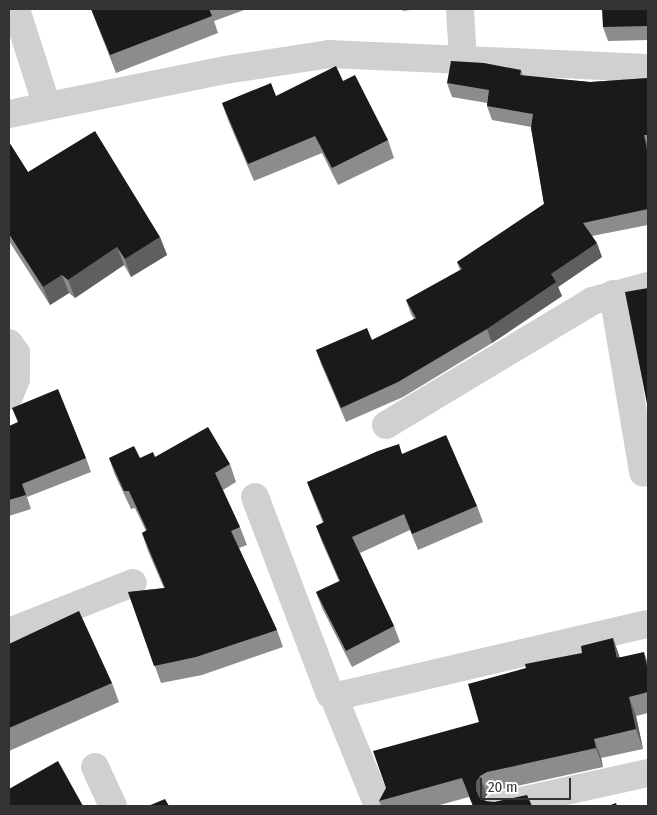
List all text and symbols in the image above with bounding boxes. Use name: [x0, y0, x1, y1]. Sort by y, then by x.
scale bar: [482, 768, 573, 800]
text: 20 m: [488, 778, 518, 796]

